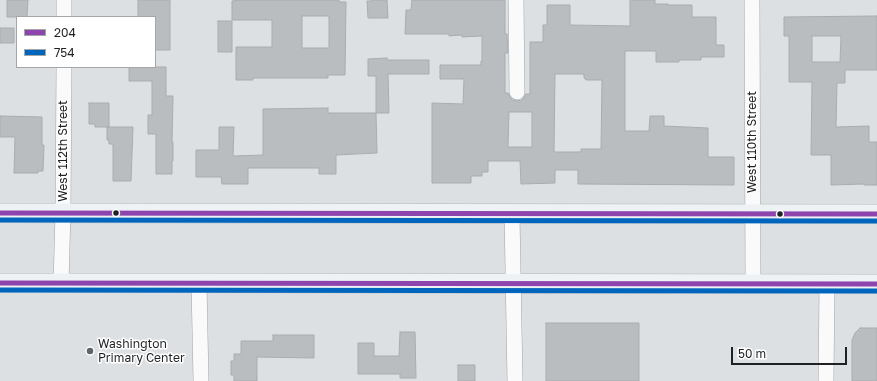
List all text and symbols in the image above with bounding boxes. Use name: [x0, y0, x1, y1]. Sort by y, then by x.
legend: [16, 16, 156, 68]
text: 204: [54, 25, 76, 40]
text: 754: [54, 45, 75, 60]
street label: West 110th Street: [745, 91, 759, 193]
street label: West 112th Street: [56, 100, 70, 202]
unlabelled marker: [111, 208, 121, 218]
unlabelled marker: [775, 209, 785, 219]
place label: Washington Primary Center: [98, 337, 185, 365]
scale bar: [733, 339, 849, 365]
marker: Washington Primary Center: [85, 346, 95, 356]
text: 50 m: [738, 346, 766, 361]

